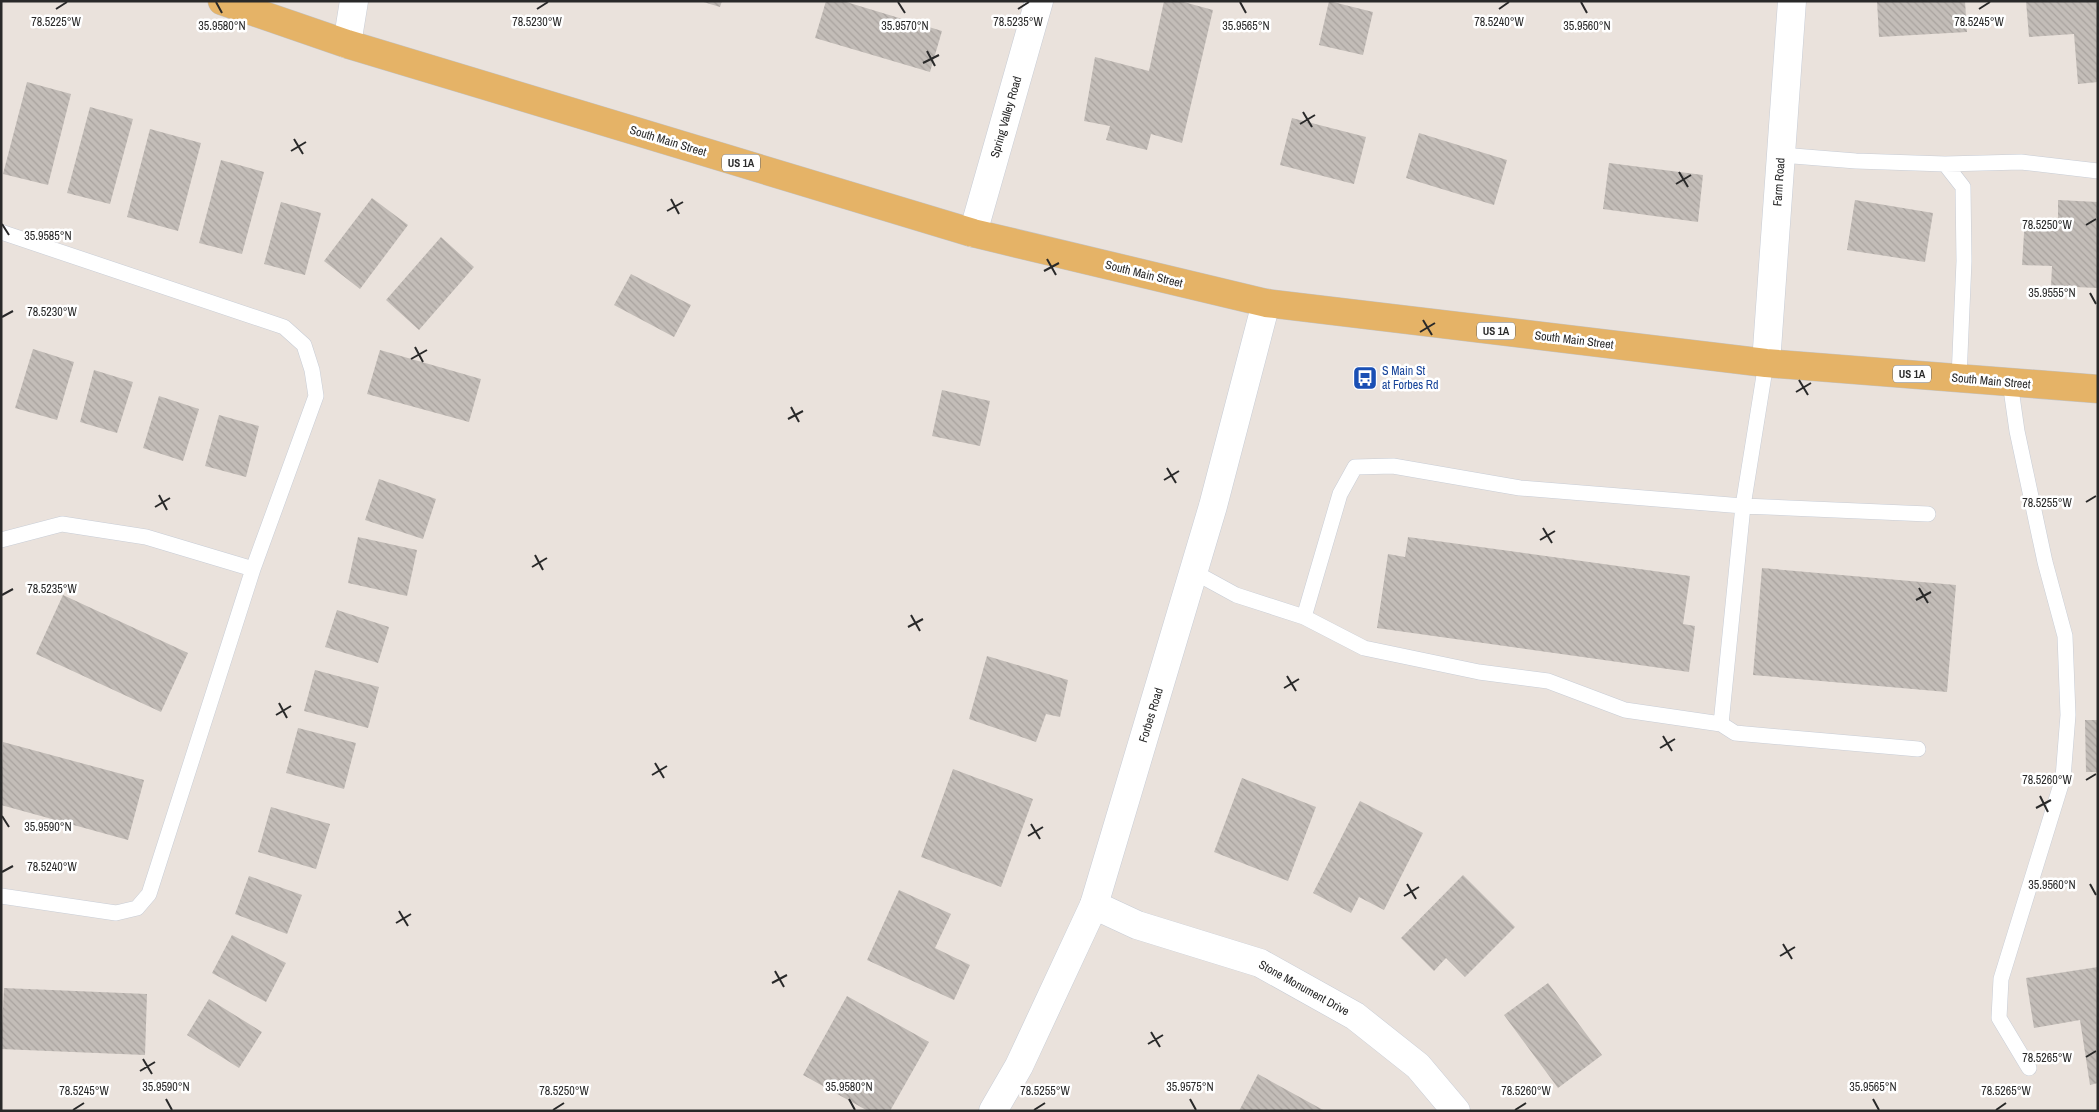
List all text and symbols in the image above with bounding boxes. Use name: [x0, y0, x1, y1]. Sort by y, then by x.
text: 78.5225°W: [31, 14, 82, 30]
text: 78.5230°W: [512, 14, 563, 30]
text: 78.5235°W: [993, 14, 1044, 30]
text: 78.5240°W: [1474, 14, 1525, 30]
text: 78.5245°W: [1954, 14, 2005, 30]
text: 35.9580°N: [198, 18, 246, 34]
text: 35.9570°N: [881, 18, 929, 34]
text: 35.9565°N: [1222, 18, 1270, 34]
text: 35.9560°N: [1563, 18, 1611, 34]
street label: Spring Valley Road: [987, 74, 1025, 160]
street label: South Main Street: [628, 122, 709, 160]
road number: US 1A: [722, 154, 760, 172]
street label: Farm Road: [1769, 157, 1789, 207]
text: 78.5250°W: [2022, 217, 2073, 233]
text: 35.9585°N: [24, 228, 72, 244]
street label: South Main Street: [1104, 257, 1185, 291]
text: 35.9555°N: [2028, 285, 2076, 301]
text: 78.5230°W: [27, 304, 78, 320]
road number: US 1A: [1477, 322, 1515, 340]
street label: South Main Street: [1534, 327, 1615, 353]
place label: S Main St at Forbes Rd: [1382, 363, 1438, 393]
bus stop icon: S Main St at Forbes Rd: [1352, 365, 1378, 391]
road number: US 1A: [1893, 366, 1931, 382]
street label: South Main Street: [1951, 370, 2031, 392]
text: 78.5255°W: [2022, 495, 2073, 511]
text: 78.5235°W: [27, 581, 78, 597]
street label: Forbes Road: [1135, 686, 1167, 744]
text: 78.5260°W: [2022, 772, 2073, 788]
text: 35.9590°N: [24, 819, 72, 835]
text: 78.5240°W: [27, 859, 78, 875]
text: 35.9560°N: [2028, 877, 2076, 893]
street label: Stone Monument Drive: [1256, 956, 1352, 1020]
text: 78.5265°W: [2022, 1050, 2073, 1066]
text: 35.9590°N: [142, 1079, 190, 1095]
text: 35.9580°N: [825, 1079, 873, 1095]
text: 35.9575°N: [1166, 1079, 1214, 1095]
text: 35.9565°N: [1849, 1079, 1897, 1095]
text: 78.5245°W: [59, 1083, 110, 1099]
text: 78.5250°W: [539, 1083, 590, 1099]
text: 78.5255°W: [1020, 1083, 1071, 1099]
text: 78.5260°W: [1501, 1083, 1552, 1099]
text: 78.5265°W: [1981, 1083, 2032, 1099]

